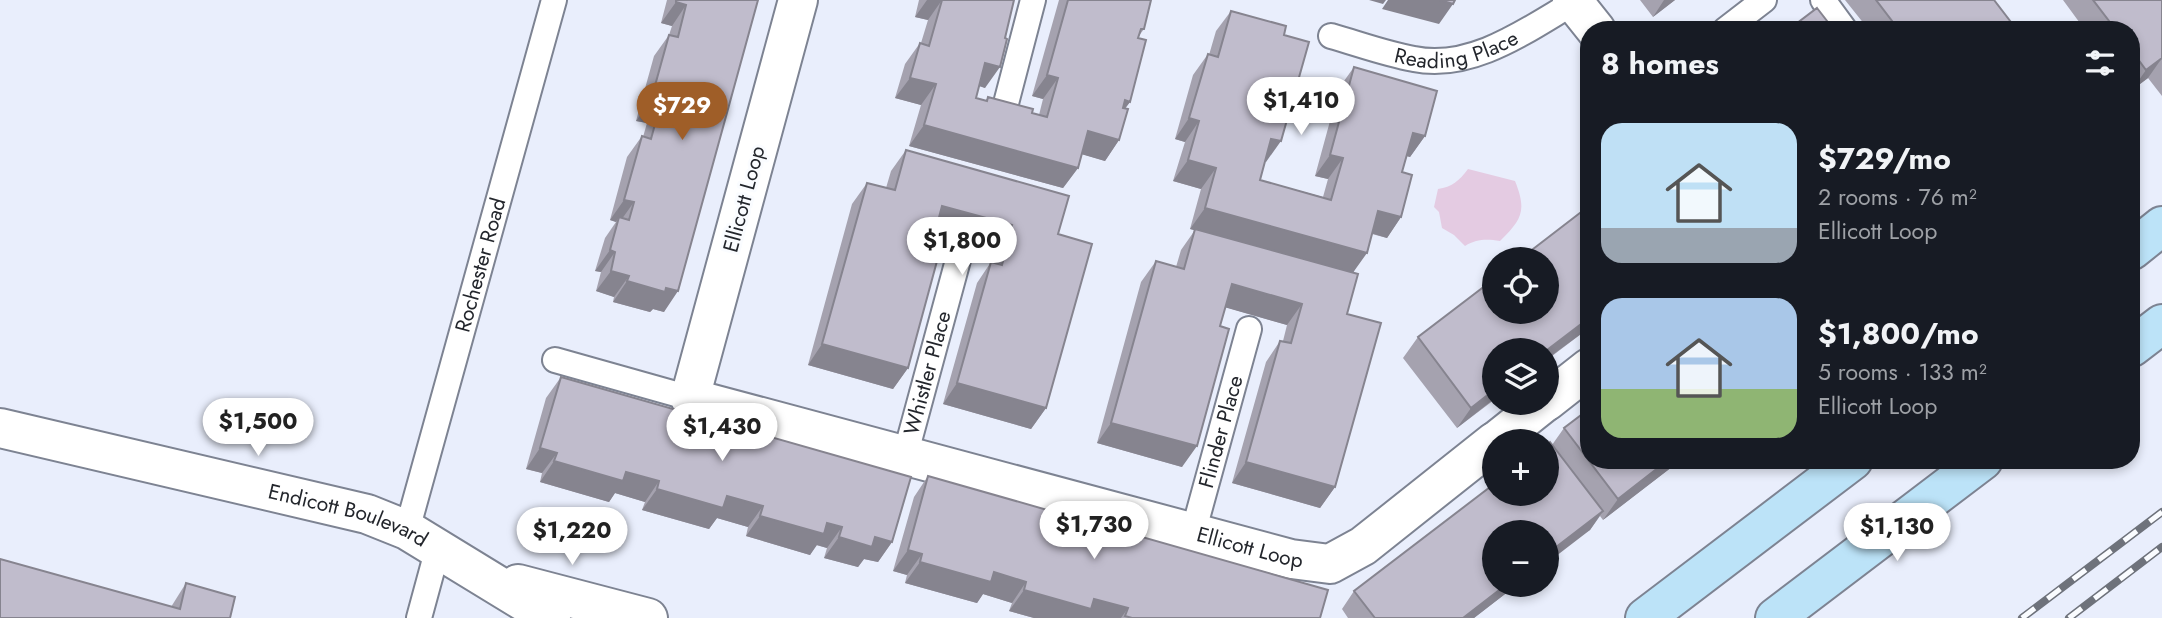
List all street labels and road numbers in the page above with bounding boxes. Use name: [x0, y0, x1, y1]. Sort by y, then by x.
street label: Reading Place: [1391, 23, 1524, 76]
street label: Ellicott Loop: [715, 142, 773, 255]
street label: Rochester Road: [448, 194, 513, 336]
street label: Whistler Place: [896, 307, 959, 438]
street label: Flinder Place: [1191, 372, 1251, 491]
street label: Endicott Boulevard: [265, 476, 434, 554]
street label: Ellicott Loop: [1193, 519, 1305, 575]

